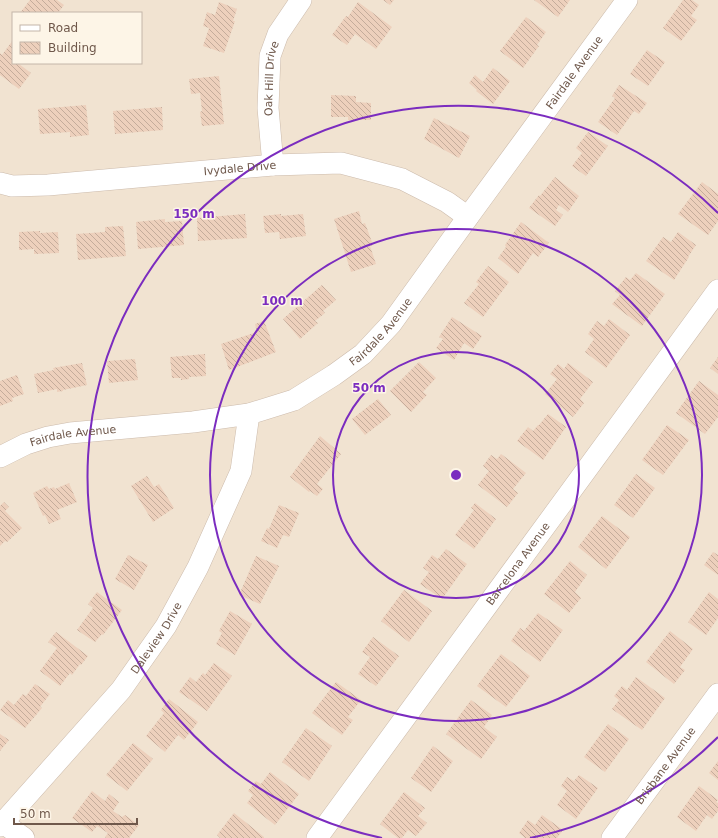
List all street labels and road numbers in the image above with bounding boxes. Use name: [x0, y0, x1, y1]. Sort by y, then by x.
street label: Fairdale Avenue: [543, 33, 605, 111]
street label: Oak Hill Drive: [261, 39, 282, 117]
street label: Ivydale Drive: [203, 158, 277, 178]
street label: Fairdale Avenue: [347, 295, 415, 368]
street label: Fairdale Avenue: [28, 422, 117, 449]
street label: Barcelona Avenue: [483, 519, 553, 608]
street label: Daleview Drive: [128, 600, 184, 676]
street label: Brisbane Avenue: [633, 724, 698, 807]

